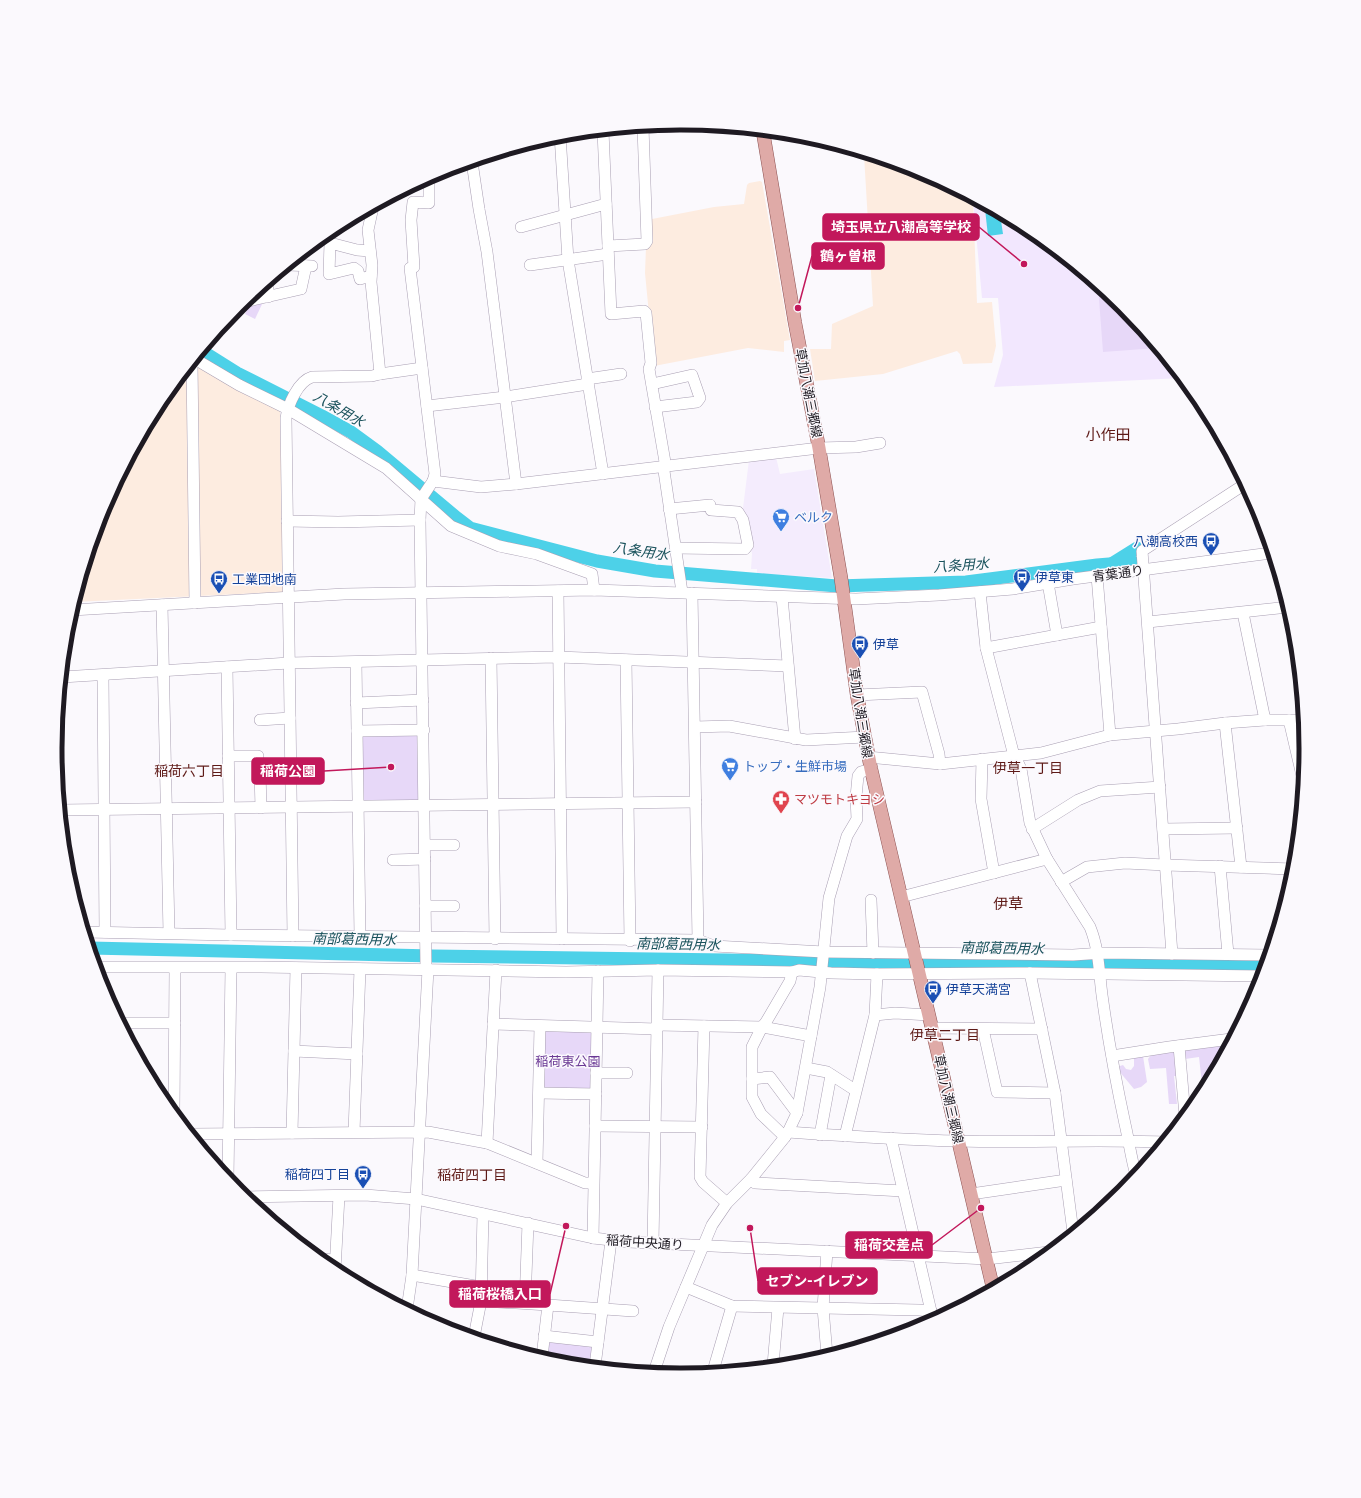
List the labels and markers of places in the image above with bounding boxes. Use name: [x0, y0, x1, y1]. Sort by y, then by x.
callout: 埼玉県立八潮高等学校: [823, 214, 979, 240]
callout: 鶴ヶ曽根: [812, 243, 884, 269]
supermarket icon: ベルク: [771, 507, 791, 532]
place label: ベルク: [794, 510, 833, 525]
bus stop icon: 八潮高校西: [1201, 531, 1221, 556]
place label: 八潮高校西: [1133, 534, 1198, 549]
bus stop icon: 伊草東: [1012, 567, 1032, 592]
bus stop icon: 工業団地南: [209, 569, 229, 594]
place label: 伊草東: [1035, 570, 1074, 585]
place label: 工業団地南: [232, 572, 297, 587]
bus stop icon: 伊草: [850, 634, 870, 659]
place label: 伊草: [873, 637, 899, 652]
supermarket icon: トップ・生鮮市場: [720, 756, 740, 781]
callout: 稲荷公園: [252, 758, 324, 784]
place label: トップ・生鮮市場: [743, 759, 847, 774]
pharmacy icon: マツモトキヨシ: [771, 789, 791, 814]
place label: マツモトキヨシ: [794, 792, 885, 807]
bus stop icon: 伊草天満宮: [923, 979, 943, 1004]
place label: 伊草天満宮: [946, 982, 1011, 997]
bus stop icon: 稲荷四丁目: [353, 1164, 373, 1189]
place label: 稲荷四丁目: [285, 1167, 350, 1182]
callout: 稲荷交差点: [846, 1232, 932, 1258]
callout: セブン-イレブン: [758, 1268, 877, 1294]
callout: 稲荷桜橋入口: [450, 1281, 550, 1307]

